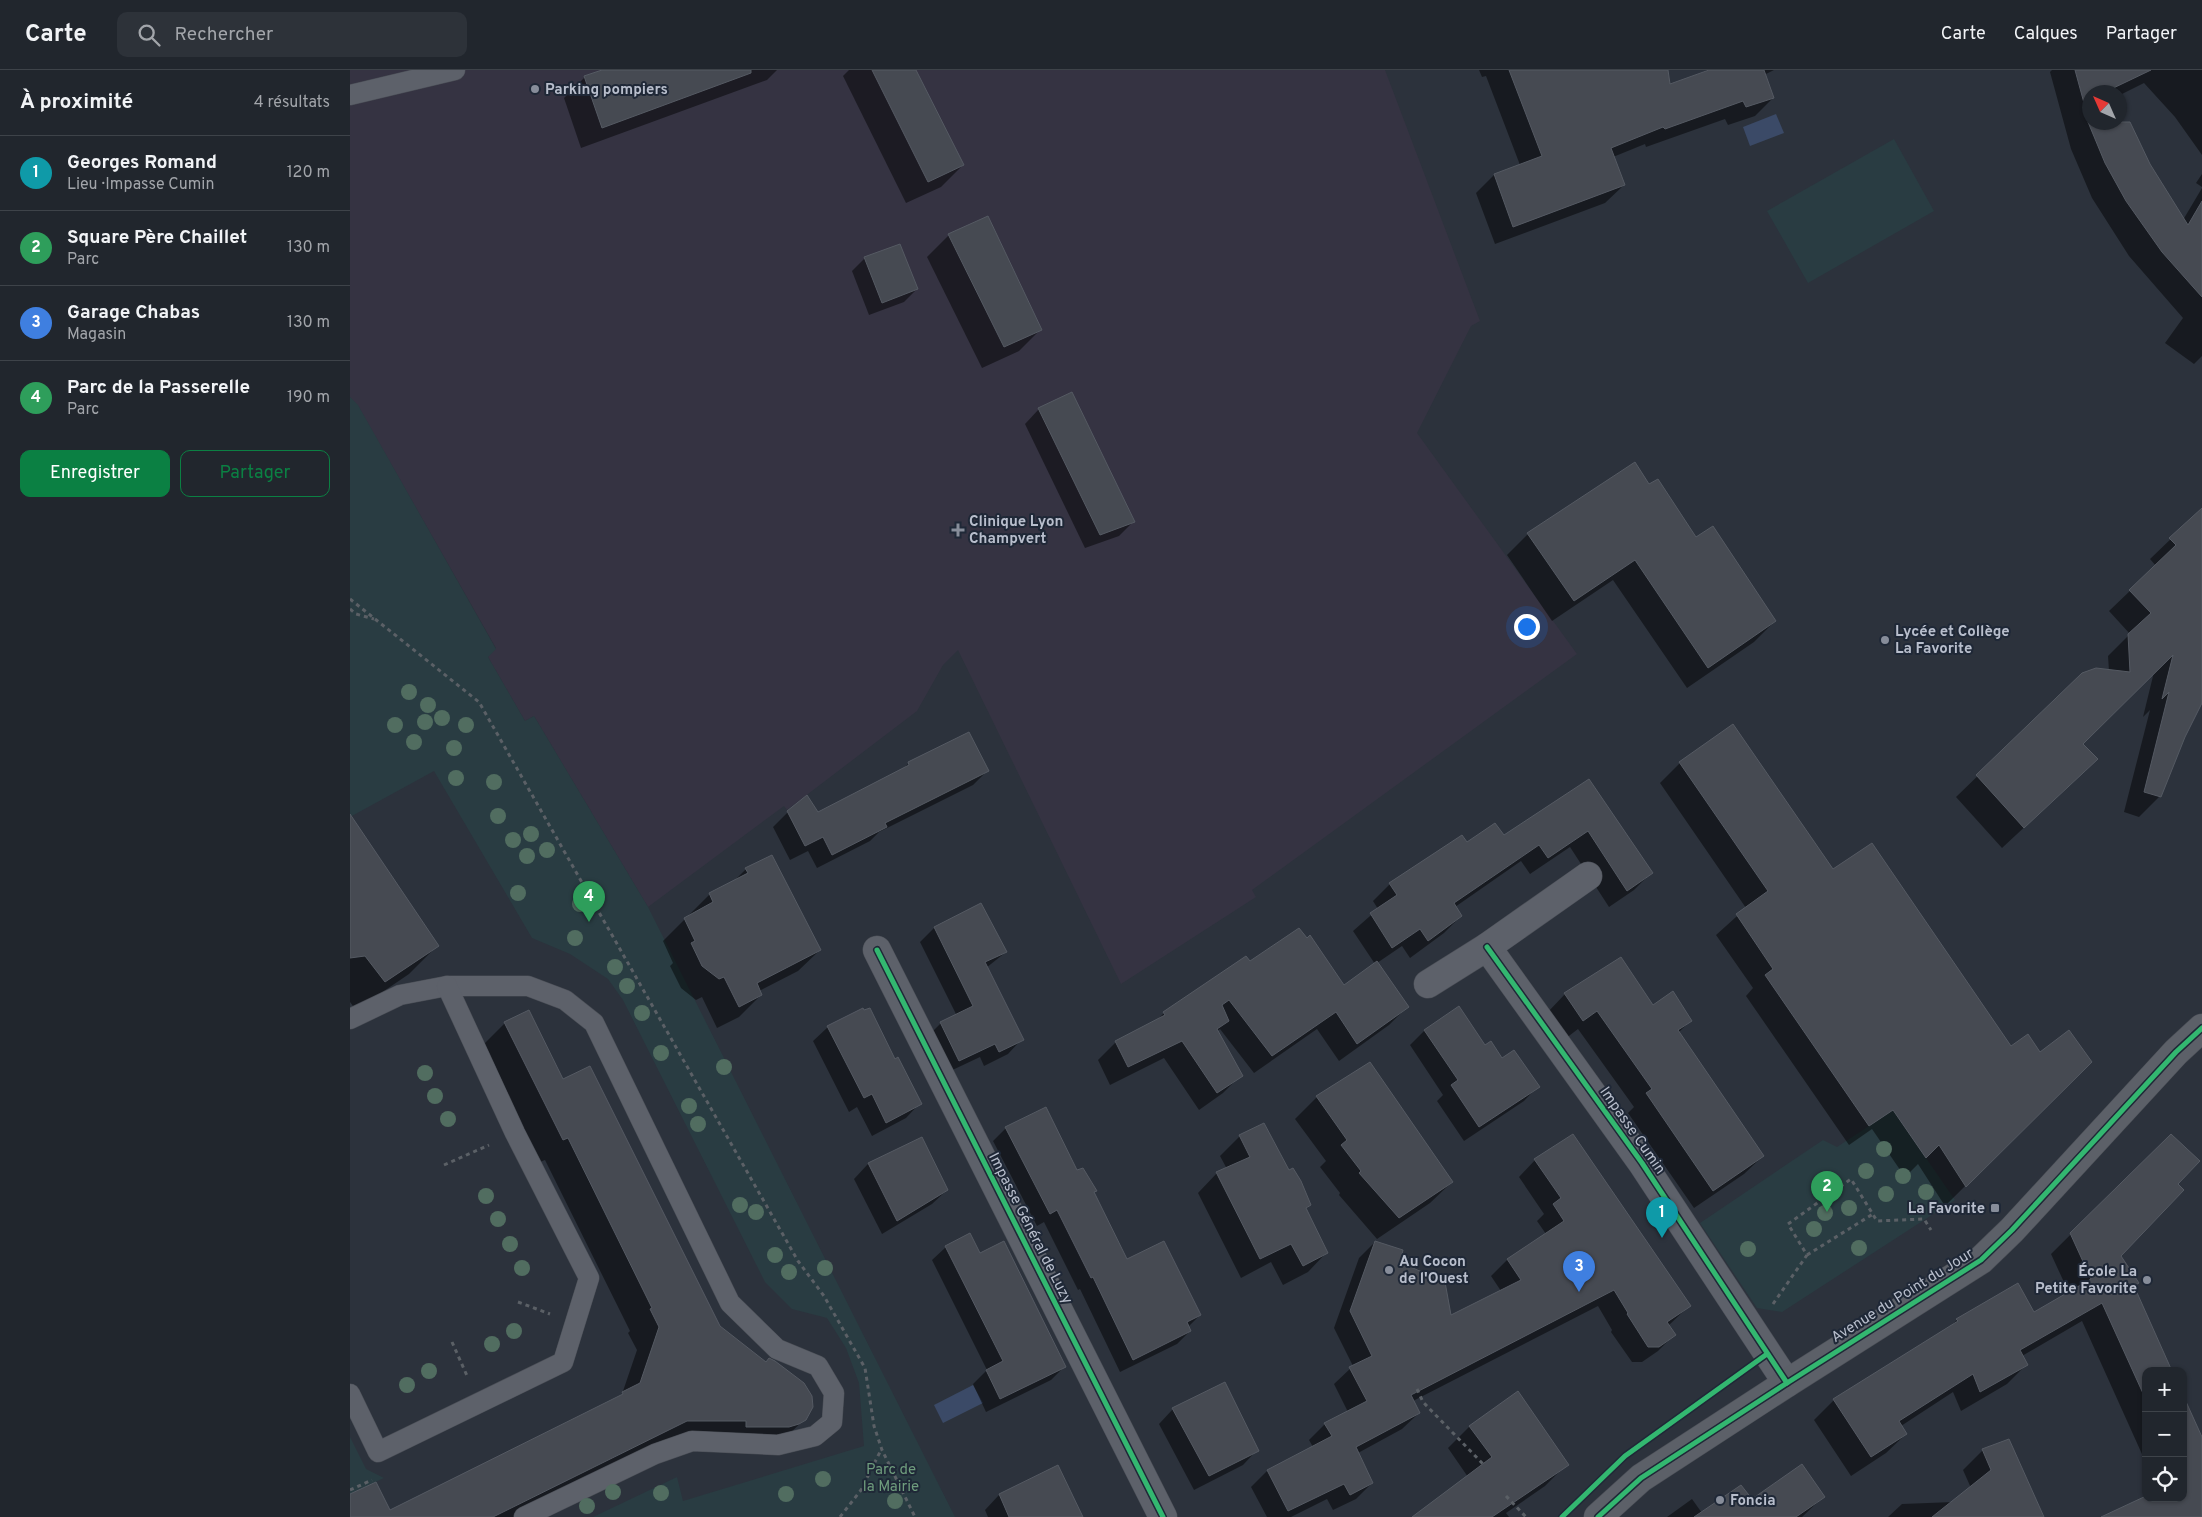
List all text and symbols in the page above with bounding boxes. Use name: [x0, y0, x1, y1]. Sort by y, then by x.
search box: [117, 12, 467, 57]
text: Carte: [25, 20, 87, 50]
icon: search: [135, 21, 163, 49]
text: Rechercher: [175, 23, 273, 47]
text: Carte: [1941, 23, 1986, 46]
text: Calques: [2014, 23, 2078, 46]
text: Partager: [2106, 23, 2177, 46]
place label: Parking pompiers: [545, 81, 668, 100]
marker: Parking pompiers: [529, 83, 541, 95]
north arrow: [2082, 85, 2127, 130]
text: À proximité: [20, 89, 133, 116]
text: 4 résultats: [254, 93, 330, 113]
text: Georges Romand: [67, 151, 217, 175]
text: 1: [33, 163, 39, 183]
text: 120 m: [287, 163, 330, 183]
text: Lieu · Impasse Cumin: [67, 175, 214, 195]
text: Square Père Chaillet: [67, 226, 247, 250]
text: 2: [31, 238, 41, 258]
text: 130 m: [287, 238, 330, 258]
text: Parc: [67, 250, 99, 270]
text: Garage Chabas: [67, 301, 200, 325]
text: 3: [31, 313, 41, 333]
text: 130 m: [287, 313, 330, 333]
text: Magasin: [67, 325, 126, 345]
text: Parc de la Passerelle: [67, 376, 250, 400]
text: 4: [31, 388, 41, 408]
text: 190 m: [287, 388, 330, 408]
text: Parc: [67, 400, 99, 420]
button: Enregistrer: [20, 450, 170, 497]
button: Partager: [180, 450, 330, 497]
place label: Clinique Lyon Champvert: [969, 513, 1063, 549]
marker: Clinique Lyon Champvert: [951, 523, 965, 537]
your location: [1514, 614, 1540, 640]
place label: Lycée et Collège La Favorite: [1895, 623, 2010, 659]
marker: Lycée et Collège La Favorite: [1879, 634, 1891, 646]
pin: 4: [573, 881, 605, 922]
street label: Impasse Cumin: [1595, 1083, 1669, 1178]
street label: Impasse Général de Luzy: [983, 1150, 1076, 1308]
pin: 2: [1811, 1171, 1843, 1212]
pin: 1: [1646, 1197, 1678, 1238]
place label: La Favorite: [1908, 1200, 1985, 1219]
marker: La Favorite: [1989, 1202, 2001, 1214]
street label: Avenue du Point du Jour: [1828, 1245, 1978, 1348]
pin: 3: [1563, 1251, 1595, 1292]
place label: Au Cocon de l'Ouest: [1399, 1253, 1469, 1289]
place label: École La Petite Favorite: [2035, 1262, 2137, 1299]
marker: Au Cocon de l'Ouest: [1383, 1264, 1395, 1276]
marker: École La Petite Favorite: [2141, 1274, 2153, 1286]
map controls: [2142, 1367, 2187, 1502]
button: +: [2142, 1367, 2187, 1412]
button: −: [2142, 1412, 2187, 1457]
button: locate: [2142, 1457, 2187, 1502]
park label: Parc de la Mairie: [863, 1461, 919, 1497]
place label: Foncia: [1730, 1492, 1776, 1511]
marker: Foncia: [1714, 1494, 1726, 1506]

